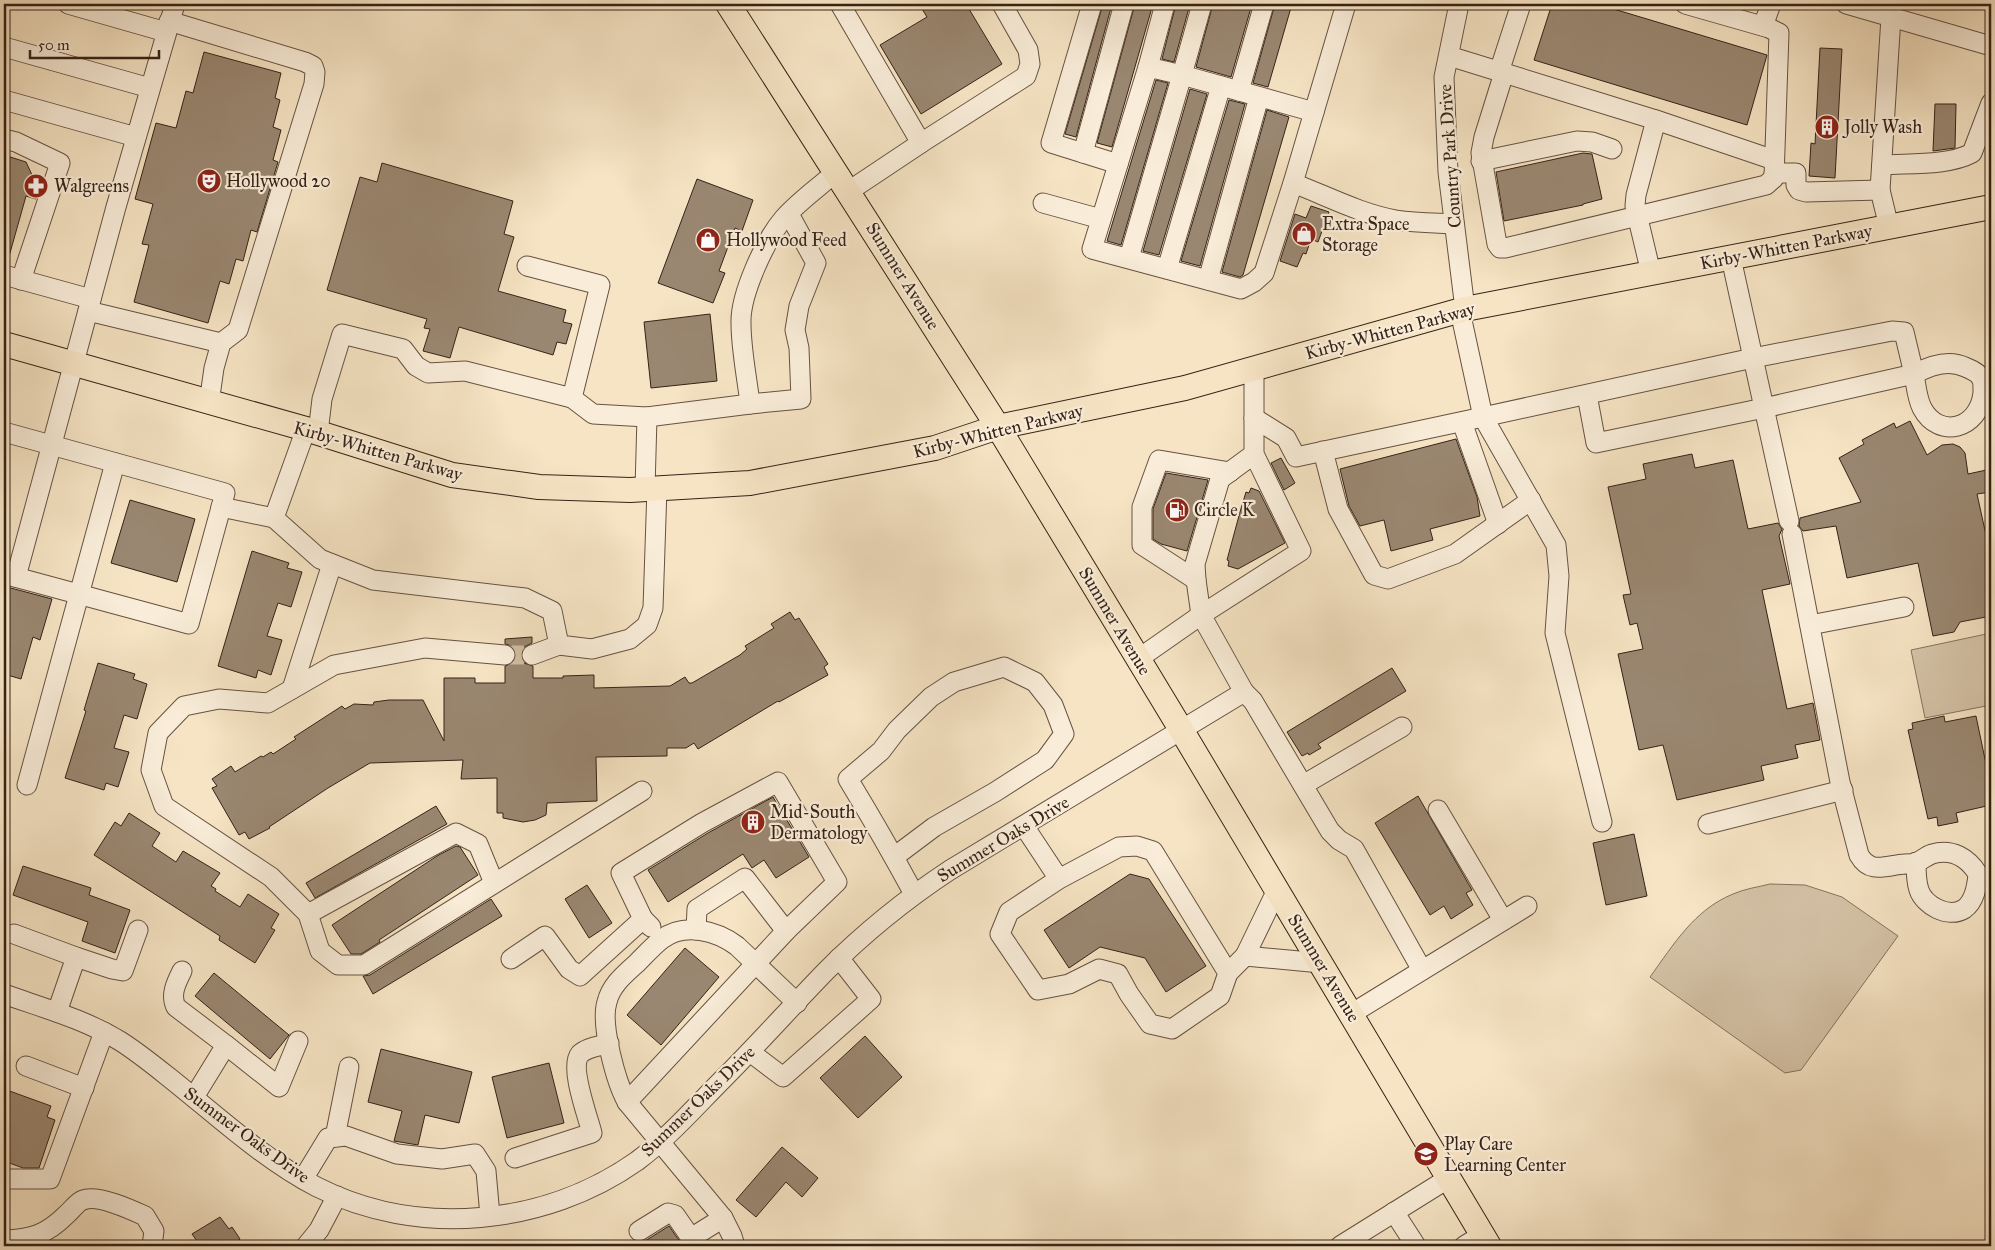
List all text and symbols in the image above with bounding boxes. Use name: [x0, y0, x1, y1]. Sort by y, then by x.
scale bar: [30, 28, 159, 60]
text: 50 m: [38, 36, 70, 54]
street label: Country Park Drive: [1434, 83, 1466, 229]
building icon: Jolly Wash: [1814, 114, 1840, 140]
place label: Jolly Wash: [1842, 116, 1922, 139]
theatre icon: Hollywood 20: [196, 168, 222, 194]
place label: Hollywood 20: [226, 170, 331, 192]
pharmacy icon: Walgreens: [23, 173, 49, 199]
place label: Walgreens: [54, 175, 129, 198]
place label: Extra Space Storage: [1322, 213, 1410, 257]
street label: Summer Avenue: [861, 218, 945, 334]
street label: Kirby-Whitten Parkway: [1698, 219, 1874, 274]
shop icon: Extra Space Storage: [1291, 221, 1317, 247]
shop icon: Hollywood Feed: [695, 227, 721, 253]
place label: Hollywood Feed: [726, 229, 847, 251]
street label: Kirby-Whitten Parkway: [1303, 298, 1478, 364]
street label: Kirby-Whitten Parkway: [911, 399, 1086, 463]
street label: Kirby-Whitten Parkway: [291, 416, 466, 486]
fuel station icon: Circle K: [1164, 497, 1190, 523]
place label: Circle K: [1194, 499, 1256, 521]
street label: Summer Avenue: [1074, 563, 1156, 679]
street label: Summer Oaks Drive: [933, 791, 1073, 887]
place label: Mid-South Dermatology: [770, 801, 868, 845]
building icon: Mid-South Dermatology: [740, 809, 766, 835]
street label: Summer Avenue: [1283, 910, 1365, 1026]
street label: Summer Oaks Drive: [636, 1041, 760, 1161]
street label: Summer Oaks Drive: [180, 1082, 314, 1188]
place label: Play Care Learning Center: [1444, 1133, 1566, 1177]
school or university icon: Play Care Learning Center: [1413, 1141, 1439, 1167]

